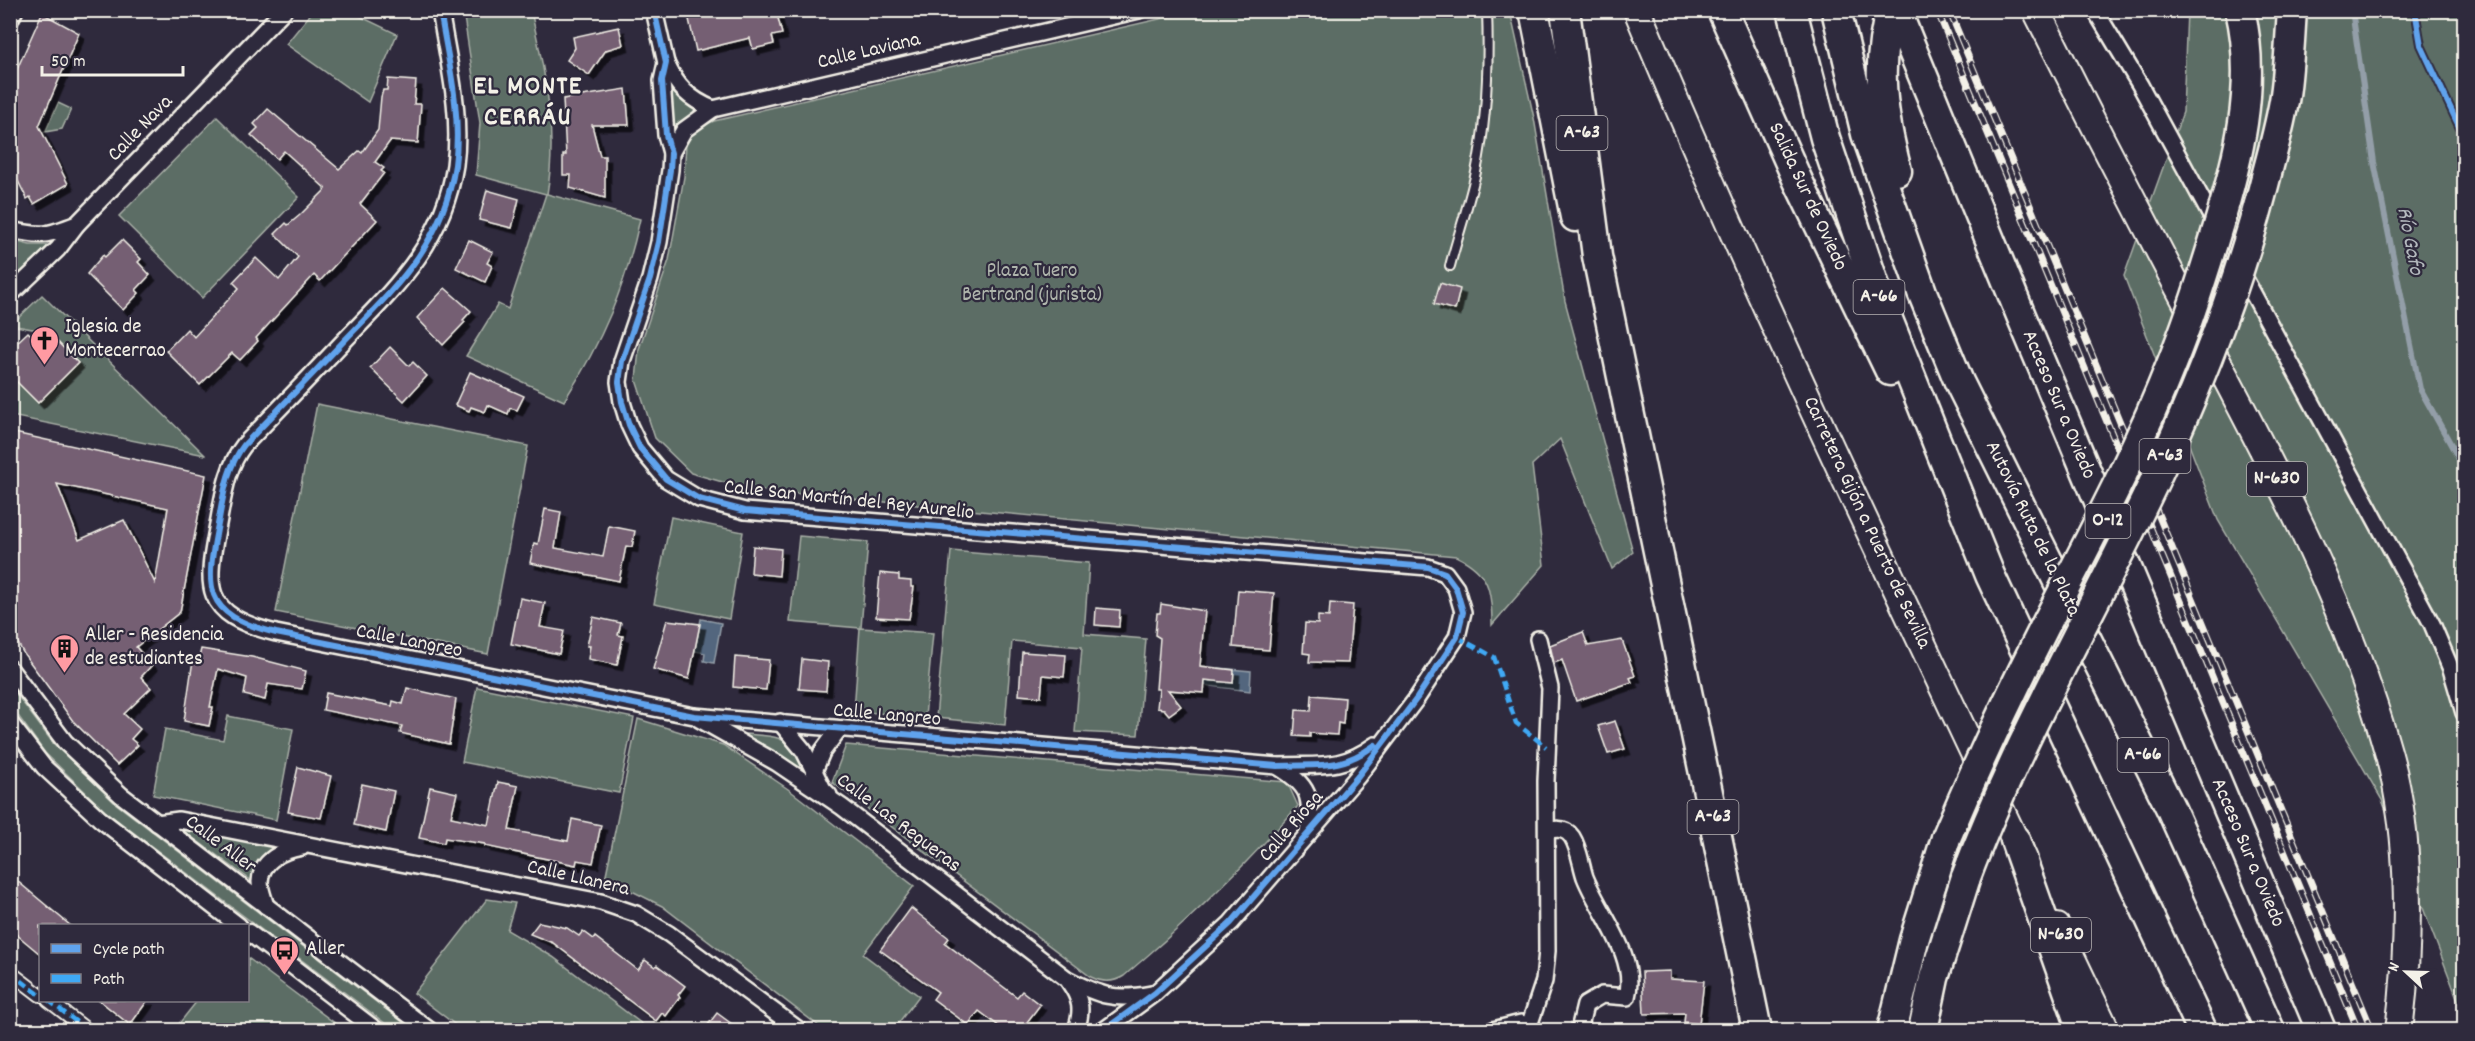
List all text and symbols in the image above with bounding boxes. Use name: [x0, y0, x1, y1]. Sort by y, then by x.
street label: Calle Laviana: [815, 25, 925, 78]
scale bar: [42, 39, 183, 77]
text: 50 m: [51, 50, 86, 75]
district label: EL MONTE CERRÁU: [473, 68, 583, 138]
street label: Calle Nava: [101, 88, 181, 169]
road number: A-63: [1556, 116, 1608, 150]
street label: Salida Sur de Oviedo: [1760, 118, 1854, 276]
water label: Río Gafo: [2387, 204, 2431, 279]
park label: Plaza Tuero Bertrand (jurista): [962, 257, 1102, 311]
road number: A-66: [1854, 280, 1904, 314]
place label: Iglesia de Montecerrao: [65, 313, 166, 367]
church icon: Iglesia de Montecerrao: [28, 324, 60, 366]
street label: Acceso Sur a Oviedo: [2013, 326, 2103, 484]
street label: Carretera Gijón a Puerto de Sevilla: [1794, 392, 1938, 655]
street label: Autovía Ruta de la Plata: [1976, 436, 2088, 623]
road number: A-63: [2140, 439, 2190, 473]
road number: N-630: [2247, 462, 2307, 496]
street label: Calle San Martín del Rey Aurelio: [722, 473, 976, 529]
road number: O-12: [2086, 504, 2130, 538]
street label: Calle Langreo: [353, 617, 465, 667]
place label: Aller - Residencia de estudiantes: [85, 621, 225, 675]
building icon: Aller - Residencia de estudiantes: [48, 632, 80, 674]
street label: Calle Langreo: [832, 696, 942, 736]
road number: A-66: [2118, 738, 2168, 772]
street label: Calle Las Regueras: [829, 767, 967, 881]
street label: Acceso Sur a Oviedo: [2202, 774, 2292, 932]
street label: Calle Riosa: [1252, 784, 1332, 869]
road number: A-63: [1688, 800, 1738, 834]
street label: Calle Aller: [178, 808, 262, 882]
street label: Calle Llanera: [524, 853, 633, 906]
road number: N-630: [2031, 918, 2091, 952]
legend: [39, 924, 249, 1002]
bus stop icon: Aller: [269, 934, 301, 976]
place label: Aller: [306, 935, 345, 965]
text: Cycle path: [93, 938, 164, 963]
north arrow: [2376, 942, 2436, 1002]
text: N: [2382, 959, 2407, 975]
text: Path: [93, 968, 125, 993]

